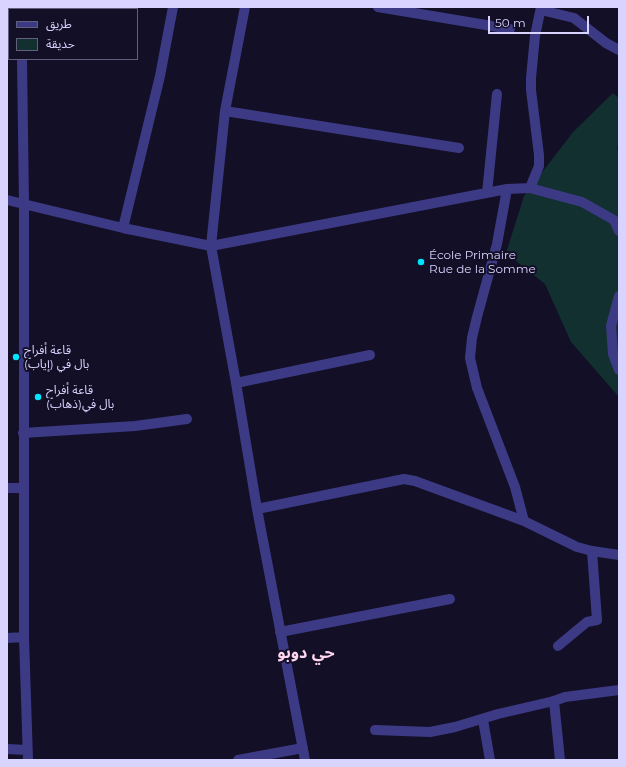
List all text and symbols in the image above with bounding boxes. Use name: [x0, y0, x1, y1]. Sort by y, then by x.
legend: [8, 8, 138, 60]
scale bar: [490, 8, 591, 34]
text: 50 m: [495, 15, 526, 30]
text: طريق: [46, 16, 72, 31]
text: حديقة: [46, 36, 75, 51]
place label: École Primaire Rue de la Somme: [429, 248, 536, 276]
marker: École Primaire Rue de la Somme: [416, 257, 426, 267]
place label: قاعة أفراح بال في (إياب): [24, 343, 89, 371]
marker: قاعة أفراح بال في (إياب): [11, 352, 21, 362]
place label: قاعة أفراح بال في(ذهاب): [46, 383, 114, 411]
marker: قاعة أفراح بال في(ذهاب): [33, 392, 43, 402]
district label: حي دوبو: [277, 643, 335, 663]

